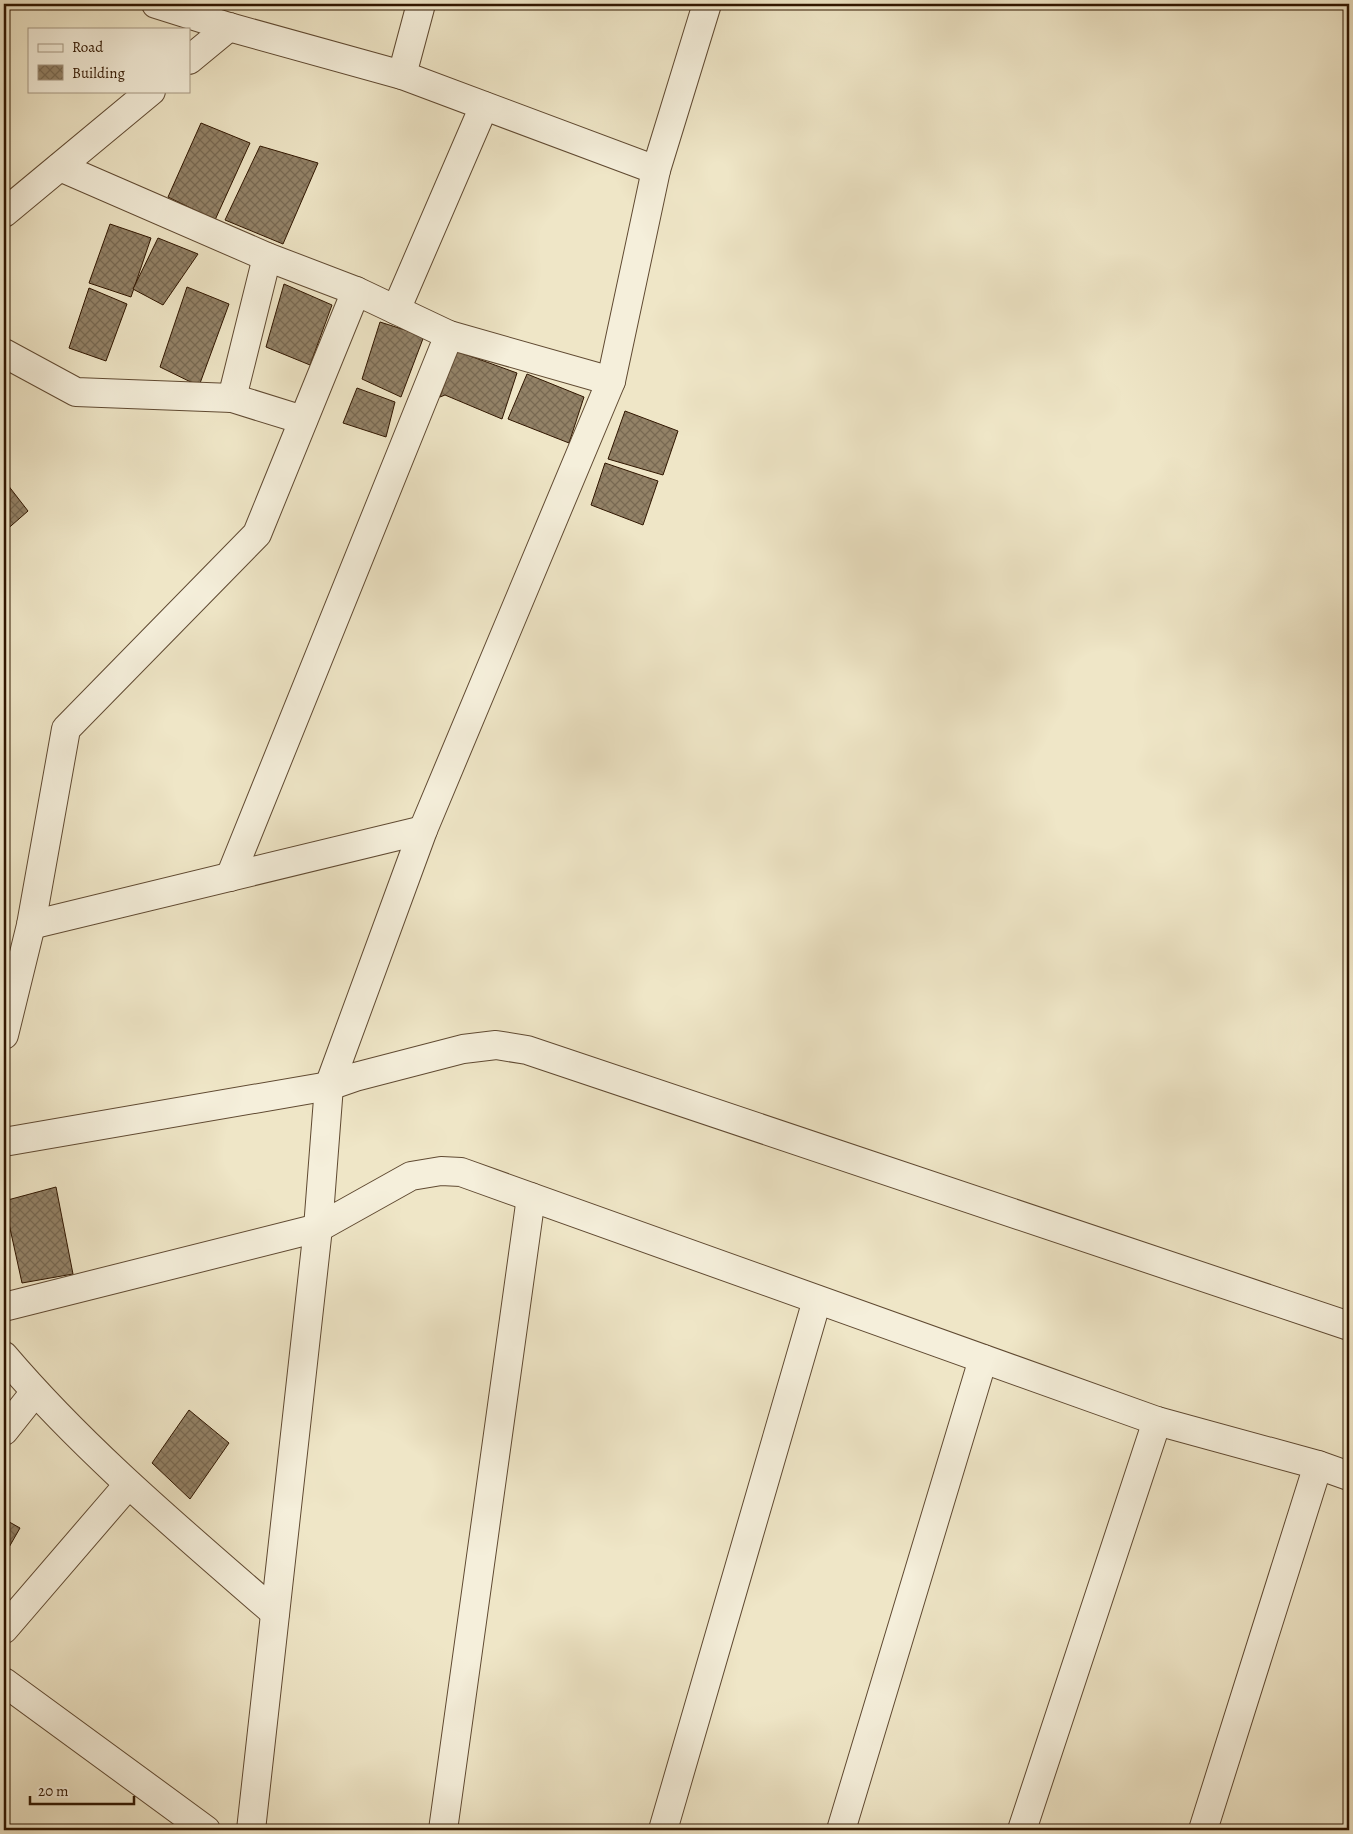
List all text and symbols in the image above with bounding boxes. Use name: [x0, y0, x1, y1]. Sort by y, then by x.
legend: [28, 28, 190, 92]
text: Road: [72, 37, 104, 57]
text: Building: [72, 63, 125, 83]
scale bar: [30, 1774, 134, 1806]
text: 20 m: [38, 1781, 69, 1801]

